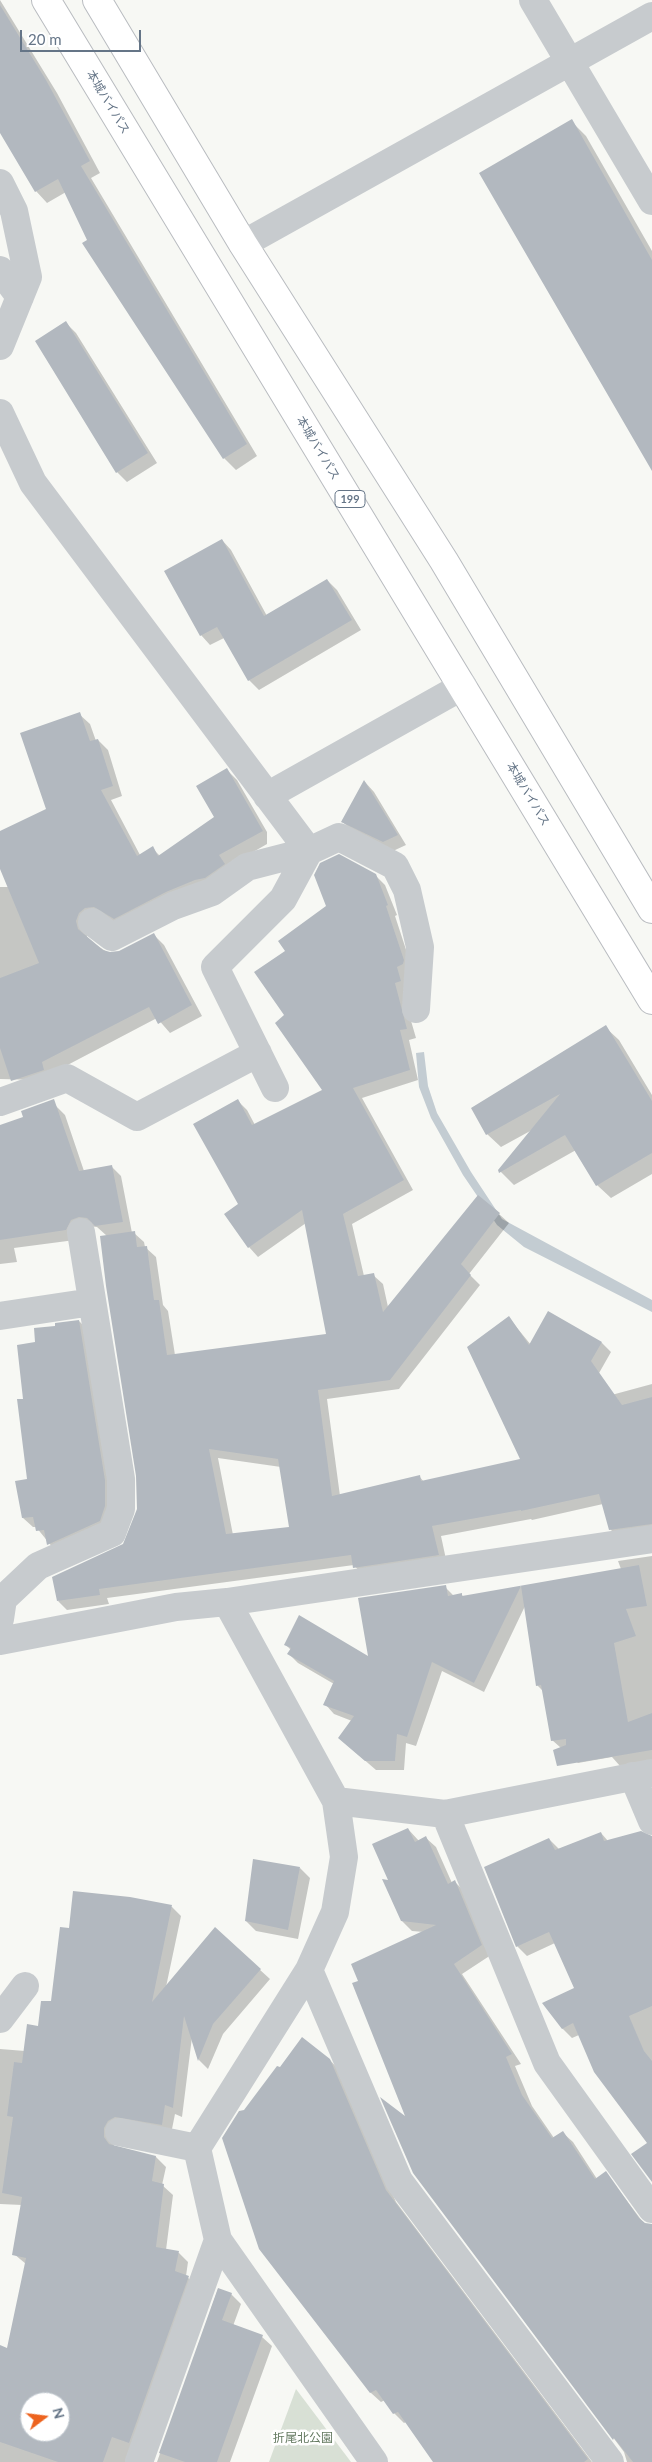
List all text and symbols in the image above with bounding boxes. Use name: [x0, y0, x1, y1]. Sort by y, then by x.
scale bar: [22, 20, 144, 52]
text: 20 m: [28, 30, 62, 48]
street label: 本城バイパス: [83, 67, 133, 137]
street label: 本城バイパス: [293, 413, 343, 483]
road number: 199: [335, 490, 365, 508]
street label: 本城バイパス: [503, 759, 553, 829]
north arrow: [20, 2392, 70, 2442]
text: N: [49, 2406, 69, 2421]
park label: 折尾北公園: [273, 2431, 333, 2445]

